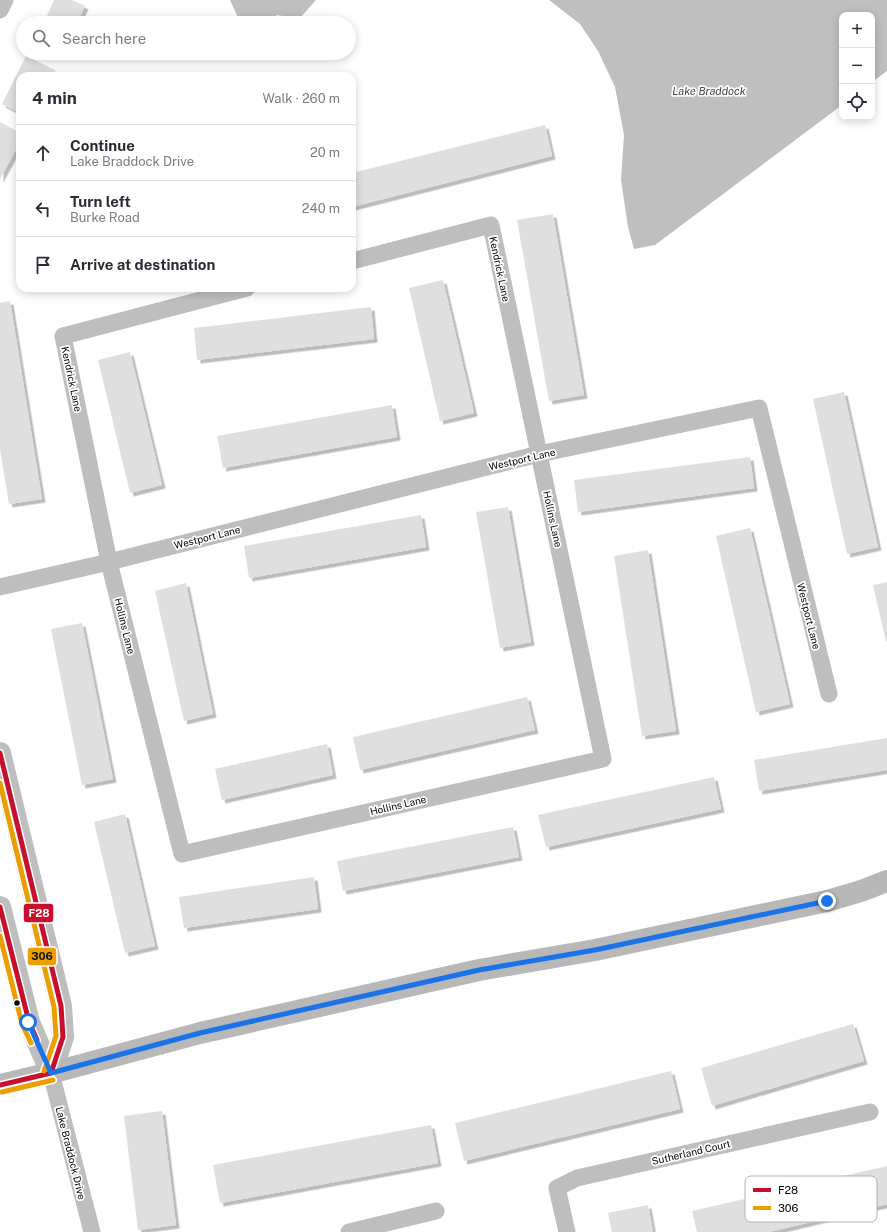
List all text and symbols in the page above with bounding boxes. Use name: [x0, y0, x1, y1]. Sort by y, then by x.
map controls: [839, 12, 875, 120]
button: +: [839, 12, 875, 48]
search box: [16, 16, 356, 60]
icon: search: [30, 27, 52, 49]
text: Search here: [62, 30, 146, 47]
button: −: [839, 48, 875, 84]
button: locate: [839, 84, 875, 120]
water label: Lake Braddock: [672, 85, 746, 97]
text: 4 min: [32, 88, 77, 108]
text: Walk · 260 m: [262, 91, 340, 106]
text: Continue: [70, 137, 135, 154]
icon: ahead: [32, 142, 54, 164]
text: 20 m: [310, 145, 340, 160]
text: Lake Braddock Drive: [70, 154, 194, 169]
text: Turn left: [70, 193, 131, 210]
icon: left: [32, 198, 54, 220]
text: 240 m: [302, 201, 340, 216]
text: Burke Road: [70, 210, 140, 225]
street label: Kendrick Lane: [487, 235, 513, 303]
icon: arrive: [32, 254, 54, 276]
text: Arrive at destination: [70, 256, 215, 273]
street label: Kendrick Lane: [59, 345, 85, 413]
street label: Westport Lane: [488, 445, 557, 472]
street label: Hollins Lane: [541, 490, 565, 549]
street label: Westport Lane: [173, 523, 242, 551]
street label: Westport Lane: [795, 582, 823, 651]
street label: Hollins Lane: [112, 597, 138, 656]
street label: Hollins Lane: [369, 793, 428, 817]
route end: [818, 892, 836, 910]
line badge: F28: [23, 903, 54, 923]
text: F28: [28, 907, 50, 919]
line badge: 306: [27, 947, 57, 966]
text: 306: [31, 950, 53, 962]
unlabelled marker: [12, 998, 22, 1008]
route start: [19, 1013, 37, 1031]
street label: Lake Braddock Drive: [54, 1105, 88, 1201]
street label: Sutherland Court: [650, 1137, 732, 1167]
legend: [745, 1176, 877, 1222]
text: F28: [778, 1184, 798, 1196]
text: 306: [778, 1202, 799, 1214]

